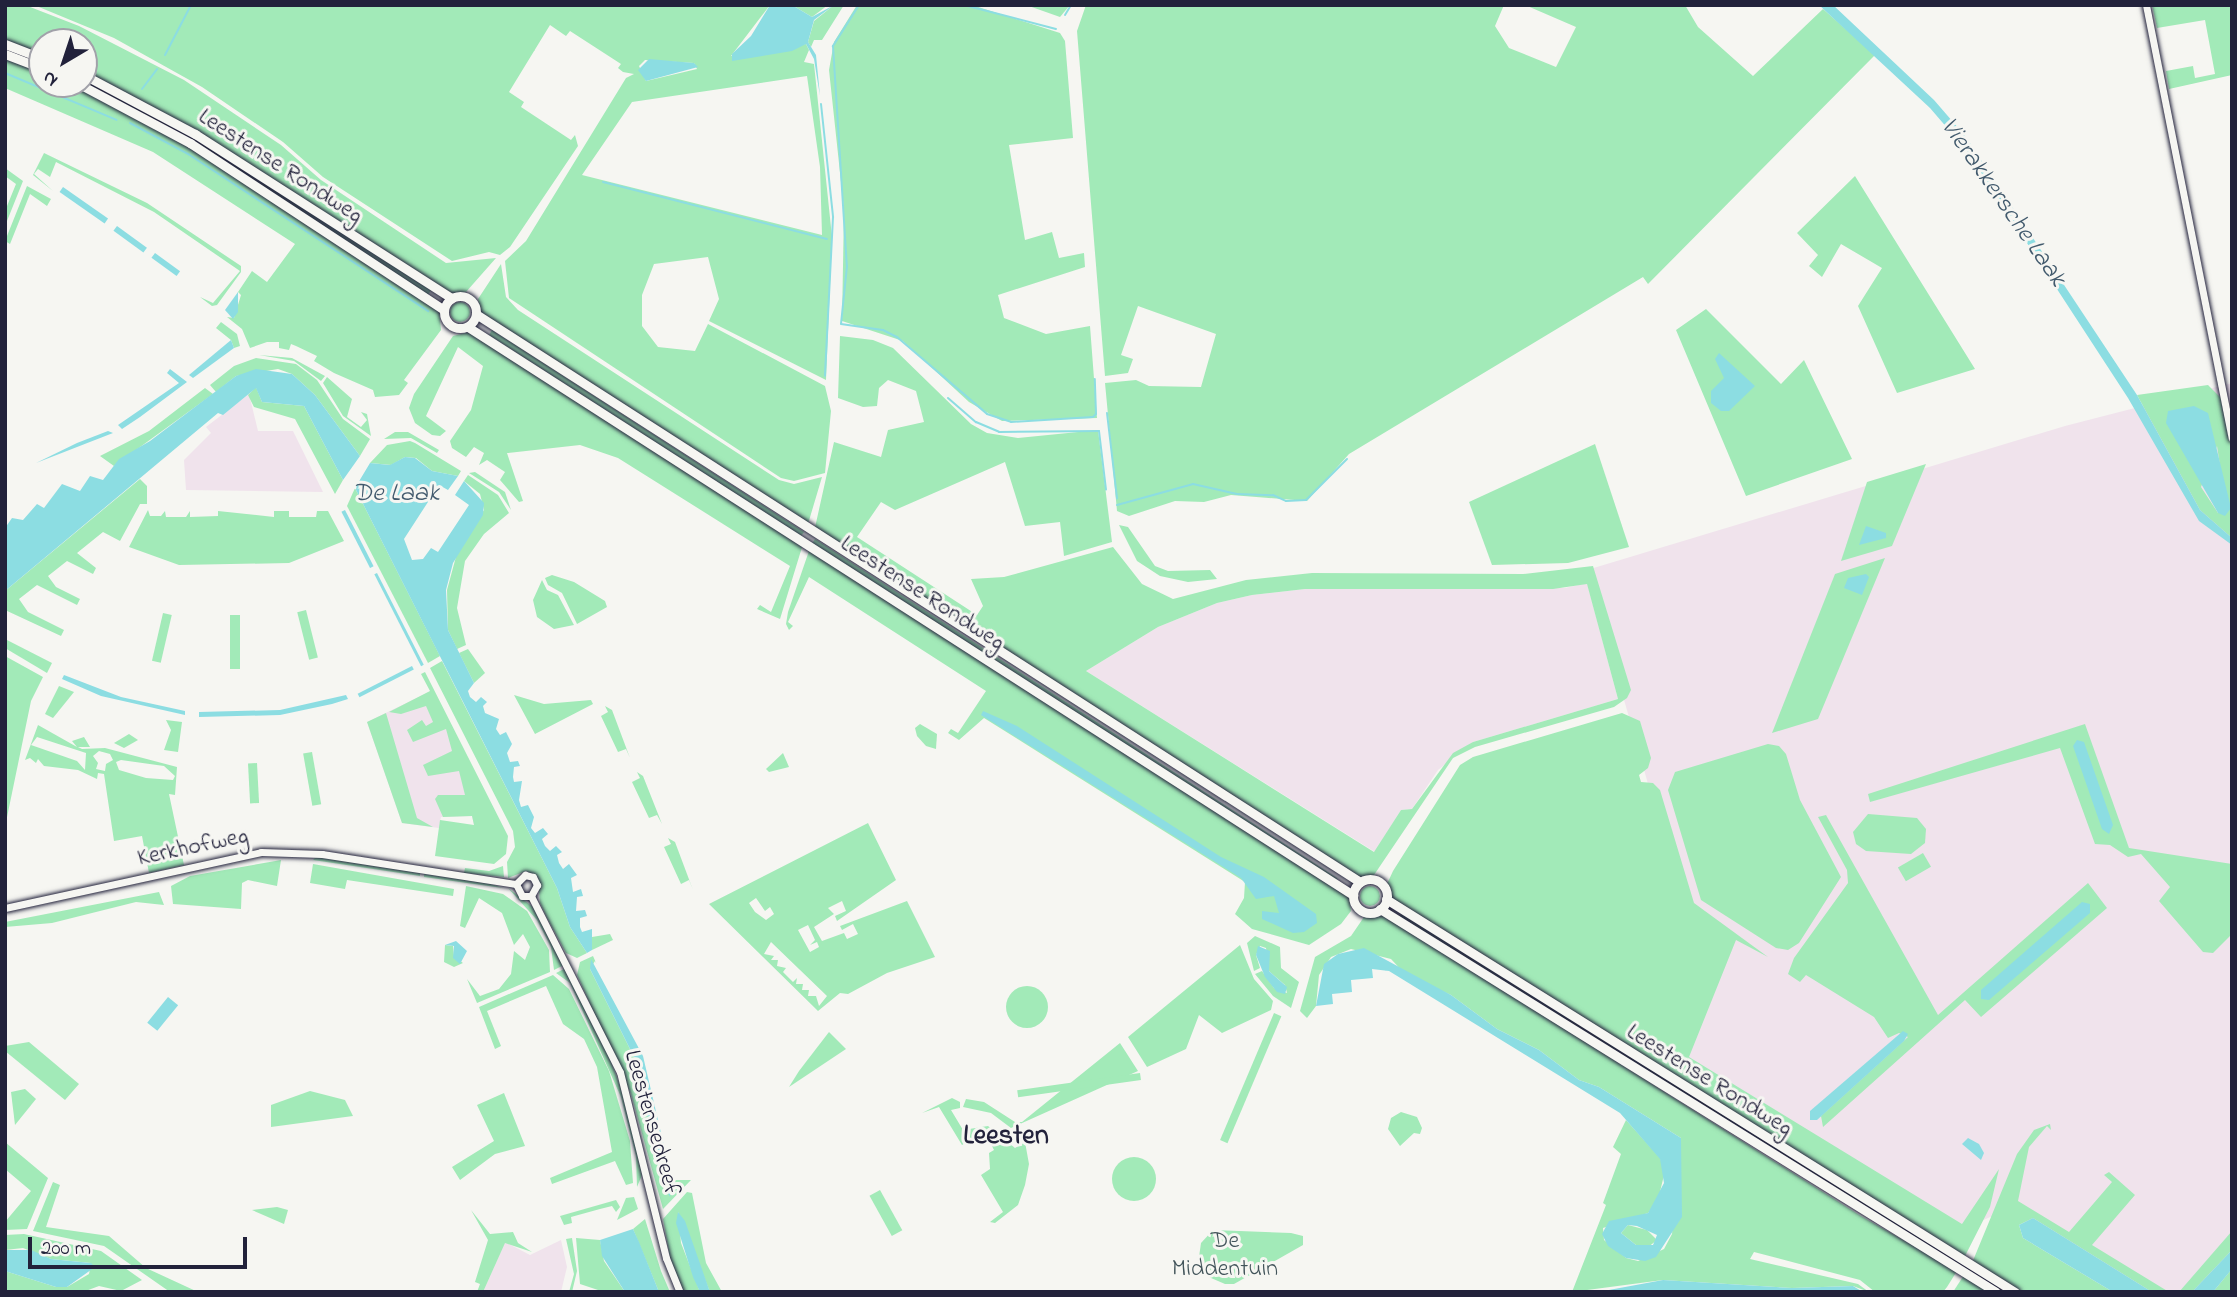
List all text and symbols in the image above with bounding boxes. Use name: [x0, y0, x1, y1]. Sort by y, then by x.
north arrow: [28, 28, 98, 98]
text: N: [37, 64, 64, 93]
street label: Leestense Rondweg: [192, 103, 368, 231]
water label: Vierakkersche Laak: [1932, 113, 2072, 293]
water label: De Laak: [353, 479, 439, 511]
street label: Leestense Rondweg: [834, 530, 1010, 658]
street label: Kerkhofweg: [135, 822, 251, 874]
street label: Leestense Rondweg: [1621, 1018, 1797, 1144]
street label: Leestensedreef: [617, 1047, 685, 1199]
district label: Leesten: [963, 1120, 1049, 1154]
scale bar: [32, 1224, 250, 1268]
park label: De Middentuin: [1172, 1228, 1278, 1284]
text: 200 m: [41, 1234, 91, 1264]

